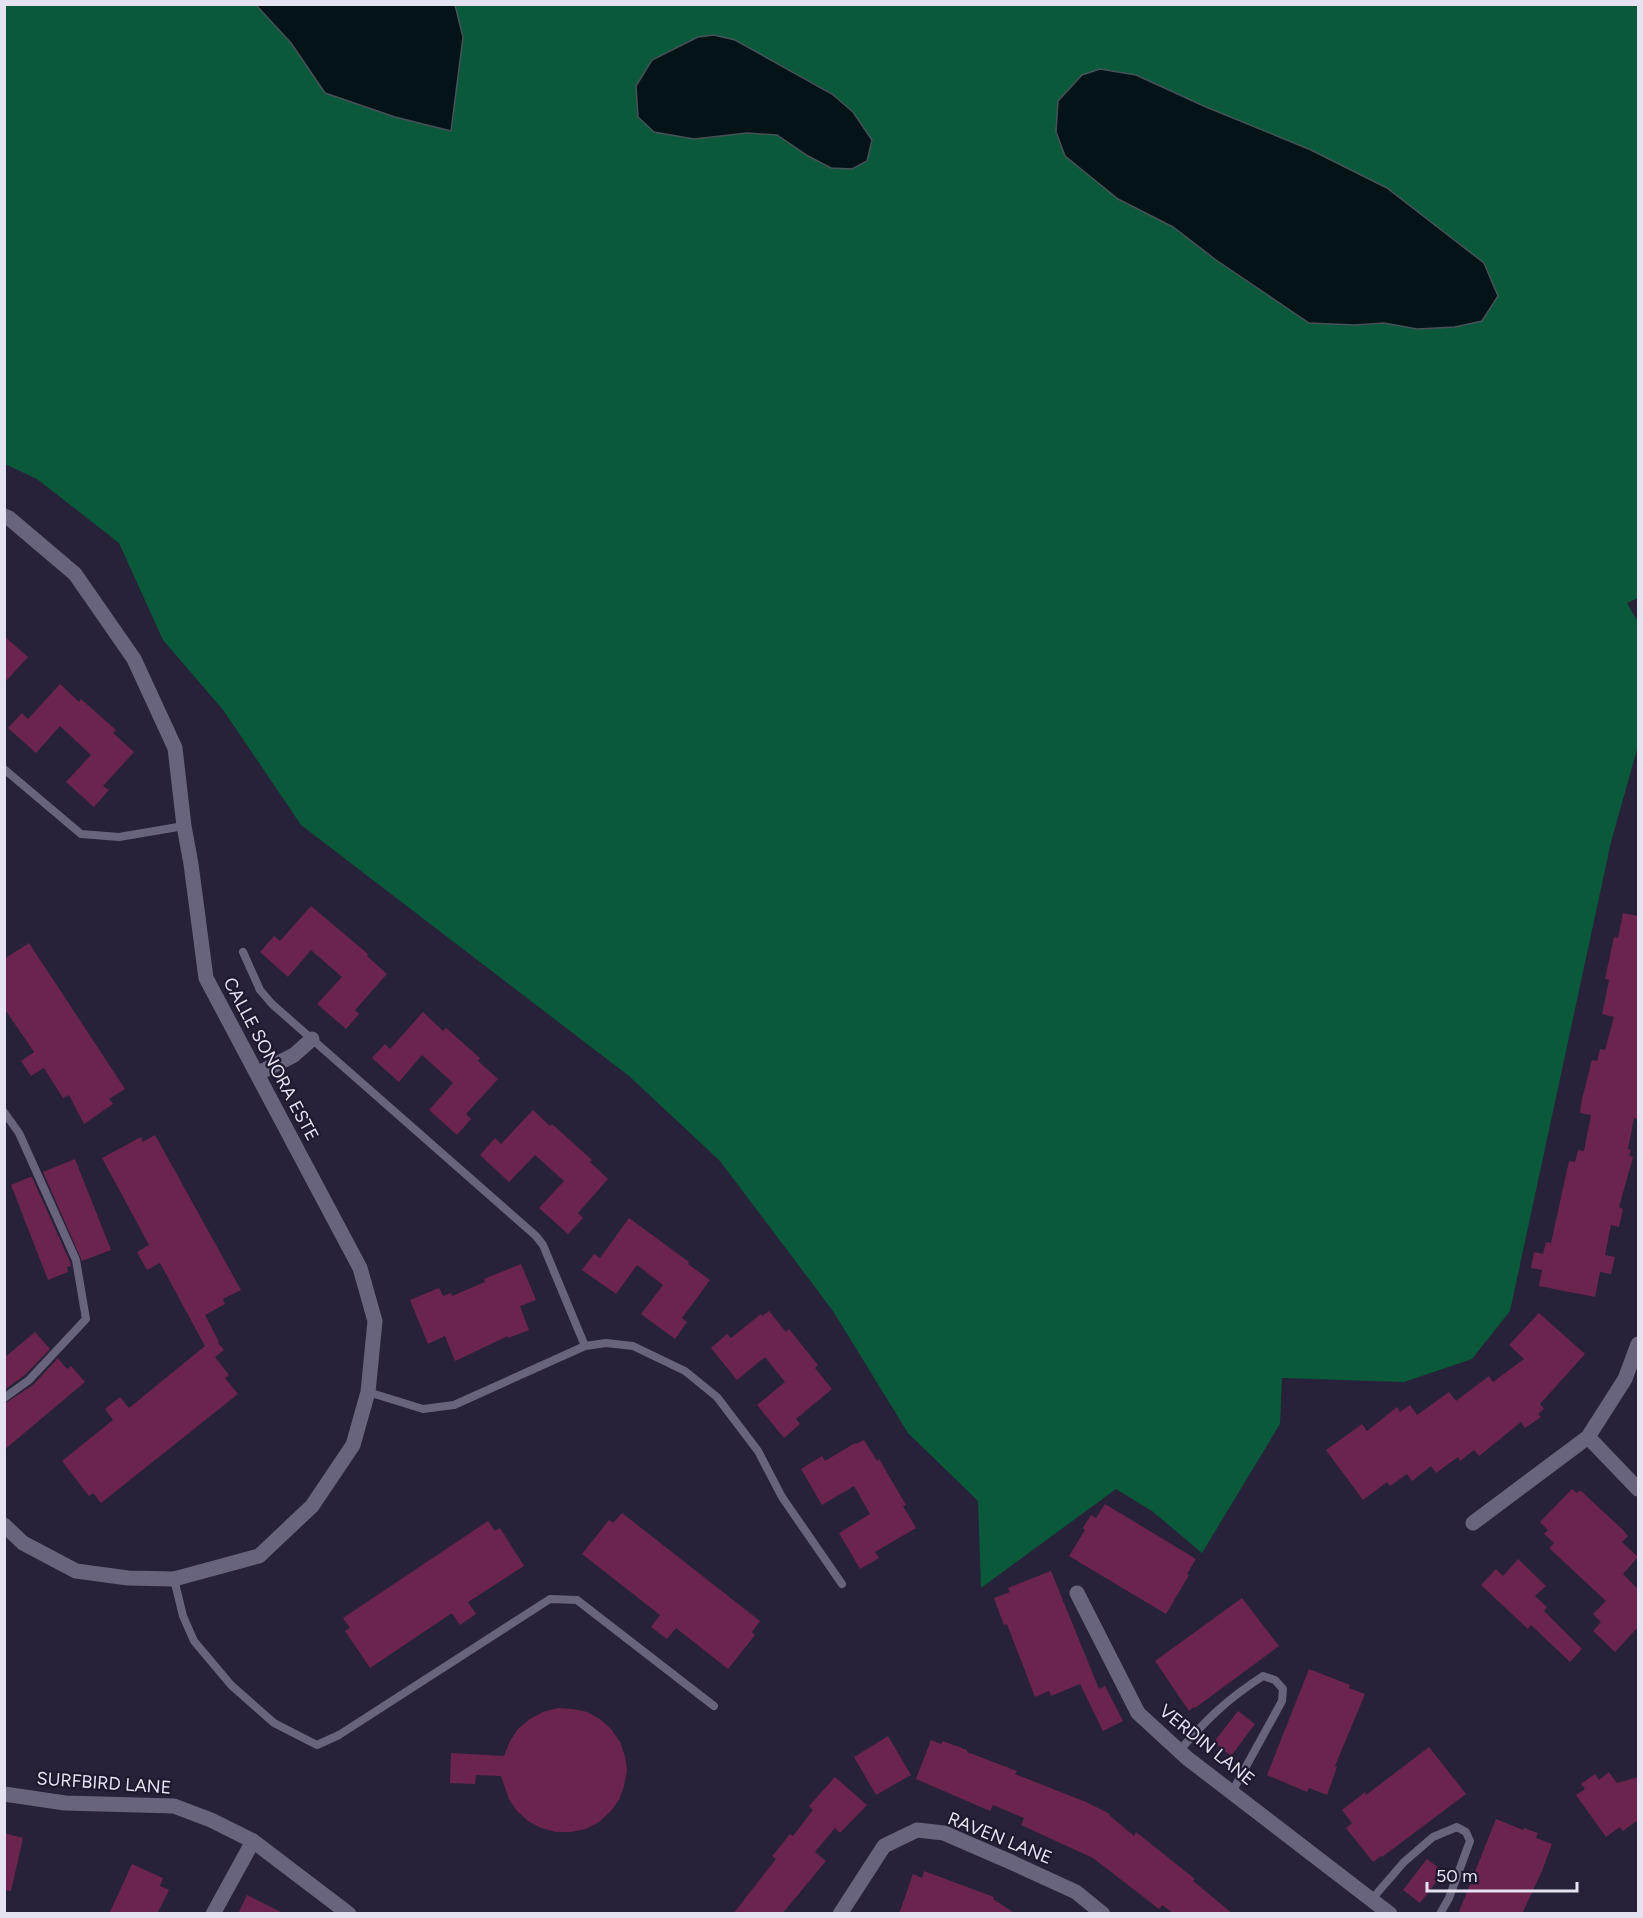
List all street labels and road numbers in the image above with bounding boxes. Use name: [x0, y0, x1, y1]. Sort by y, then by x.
street label: CALLE SONORA ESTE: [219, 973, 323, 1145]
street label: VERDIN LANE: [1155, 1700, 1259, 1790]
street label: SURFBIRD LANE: [36, 1767, 172, 1799]
street label: RAVEN LANE: [945, 1807, 1055, 1869]

